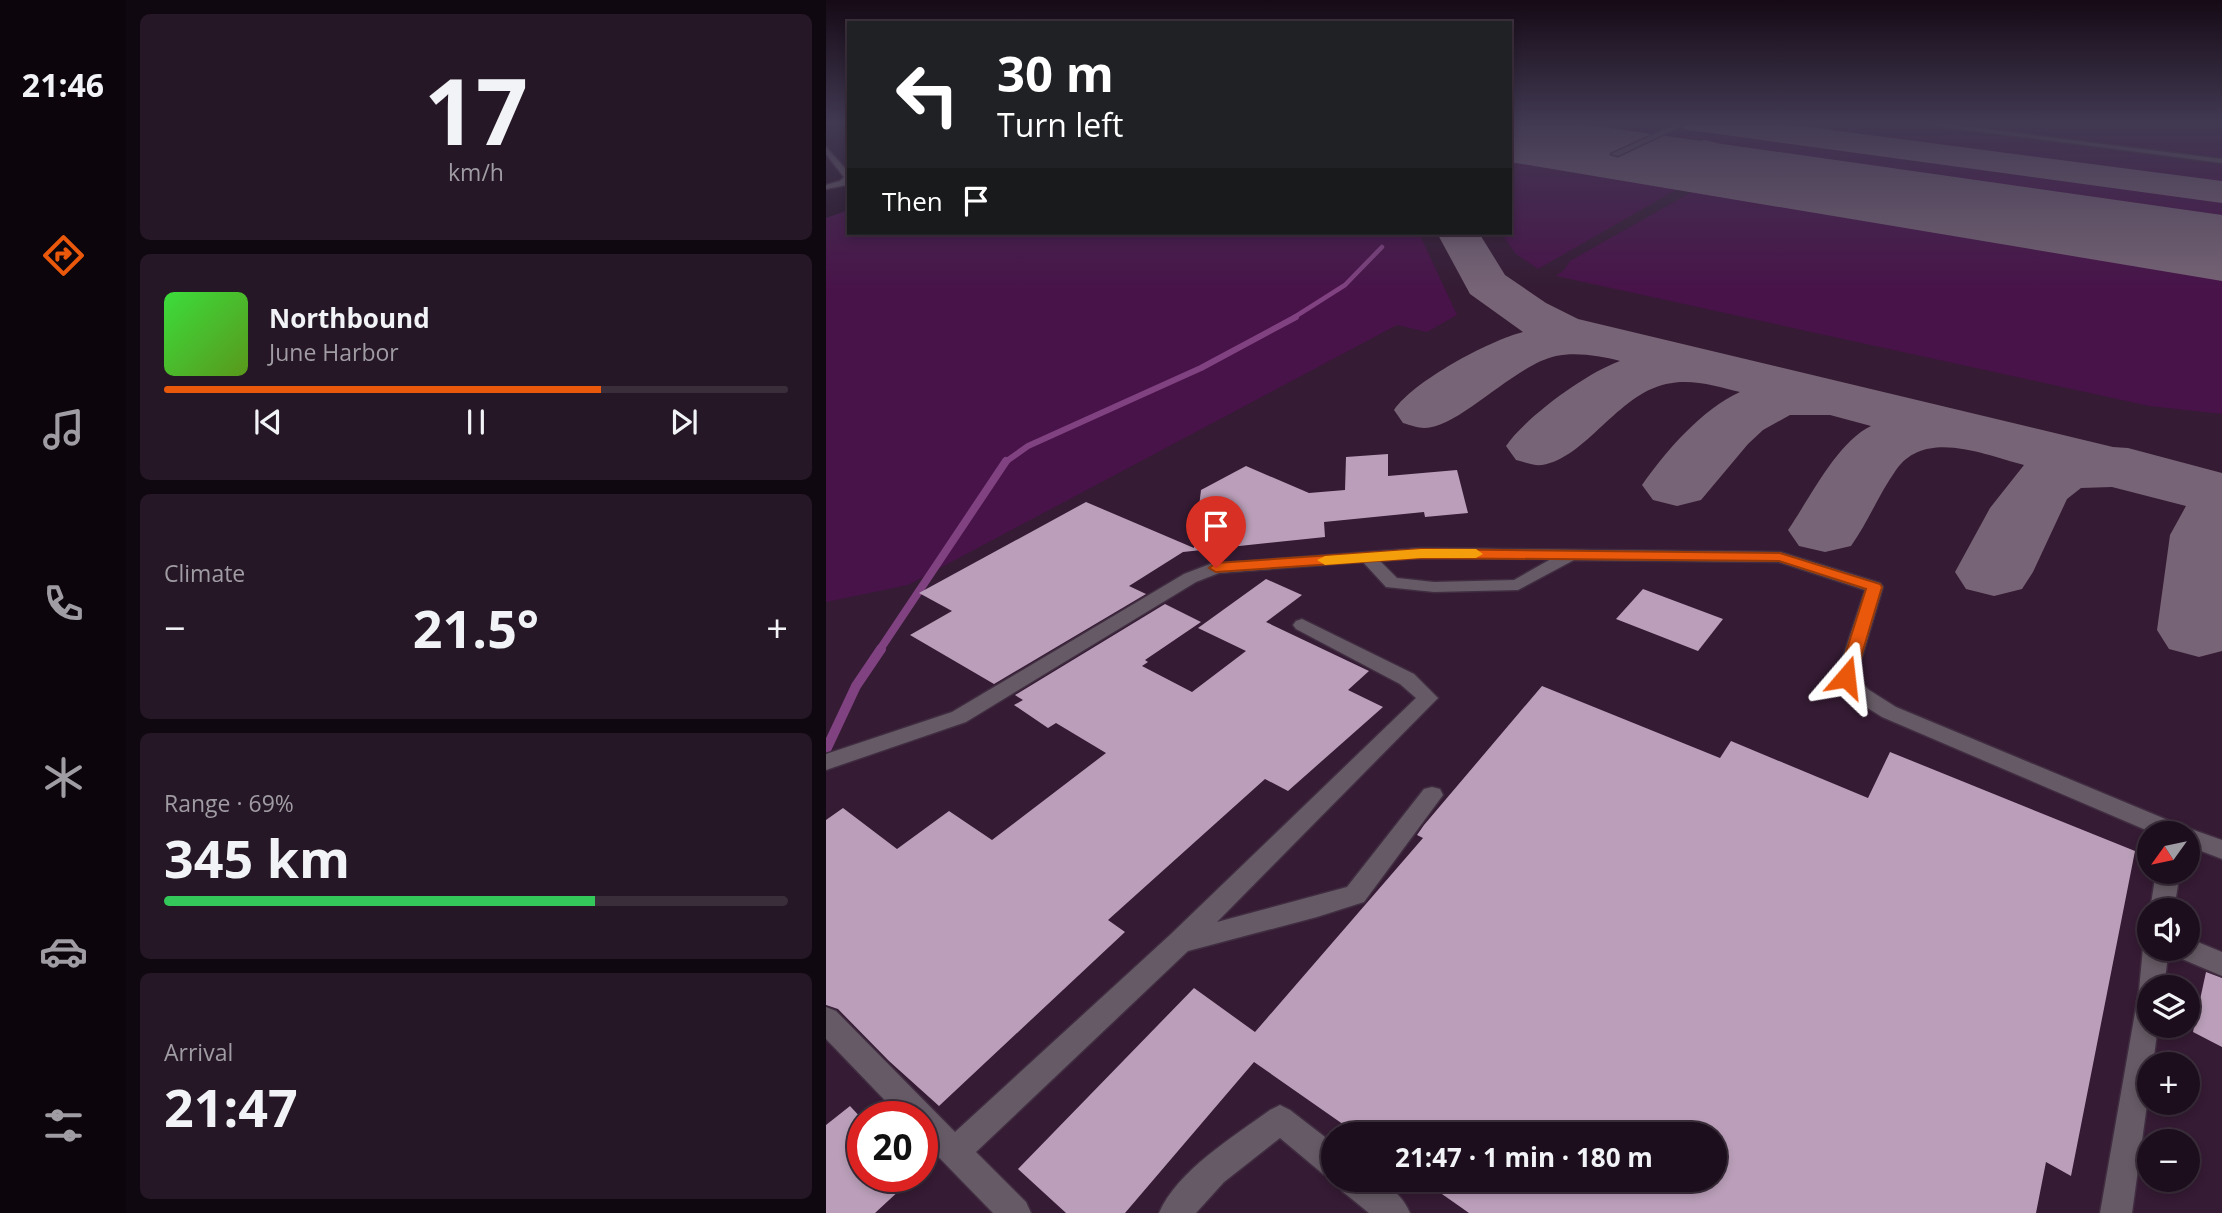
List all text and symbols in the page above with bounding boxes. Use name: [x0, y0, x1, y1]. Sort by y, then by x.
text: 30 m: [997, 40, 1114, 106]
text: 17: [424, 48, 528, 172]
icon: left: [882, 49, 973, 140]
text: 21:46: [22, 63, 104, 106]
text: Turn left: [997, 103, 1123, 146]
text: km/h: [448, 156, 504, 188]
icon: arrive: [957, 182, 995, 220]
text: Then: [882, 183, 943, 219]
icon: directions: [39, 231, 88, 280]
text: Northbound: [269, 300, 430, 336]
text: June Harbor: [269, 336, 399, 368]
icon: previous: [249, 403, 287, 441]
icon: pause: [457, 403, 495, 441]
icon: next: [665, 403, 703, 441]
icon: music: [39, 405, 88, 454]
pin: [1186, 496, 1246, 568]
icon: arrive: [1197, 507, 1235, 545]
text: Climate: [164, 557, 245, 589]
icon: phone: [39, 579, 88, 628]
text: 21.5°: [413, 592, 539, 663]
text: −: [164, 601, 186, 653]
text: +: [766, 601, 788, 653]
position arrow: [1809, 640, 1883, 714]
icon: climate: [39, 753, 88, 802]
text: Range · 69%: [164, 787, 294, 819]
north arrow: [2137, 821, 2200, 884]
map controls: [2137, 821, 2200, 1192]
text: 345 km: [164, 822, 350, 893]
button: sound: [2137, 898, 2200, 961]
icon: car: [39, 927, 88, 976]
button: layers: [2137, 975, 2200, 1038]
text: Arrival: [164, 1036, 233, 1068]
button: +: [2137, 1052, 2200, 1115]
text: 21:47: [164, 1071, 298, 1142]
icon: filters: [39, 1101, 88, 1150]
speed limit sign: 20: [847, 1101, 938, 1192]
button: −: [2137, 1129, 2200, 1192]
text: 21:47 · 1 min · 180 m: [1395, 1139, 1653, 1175]

